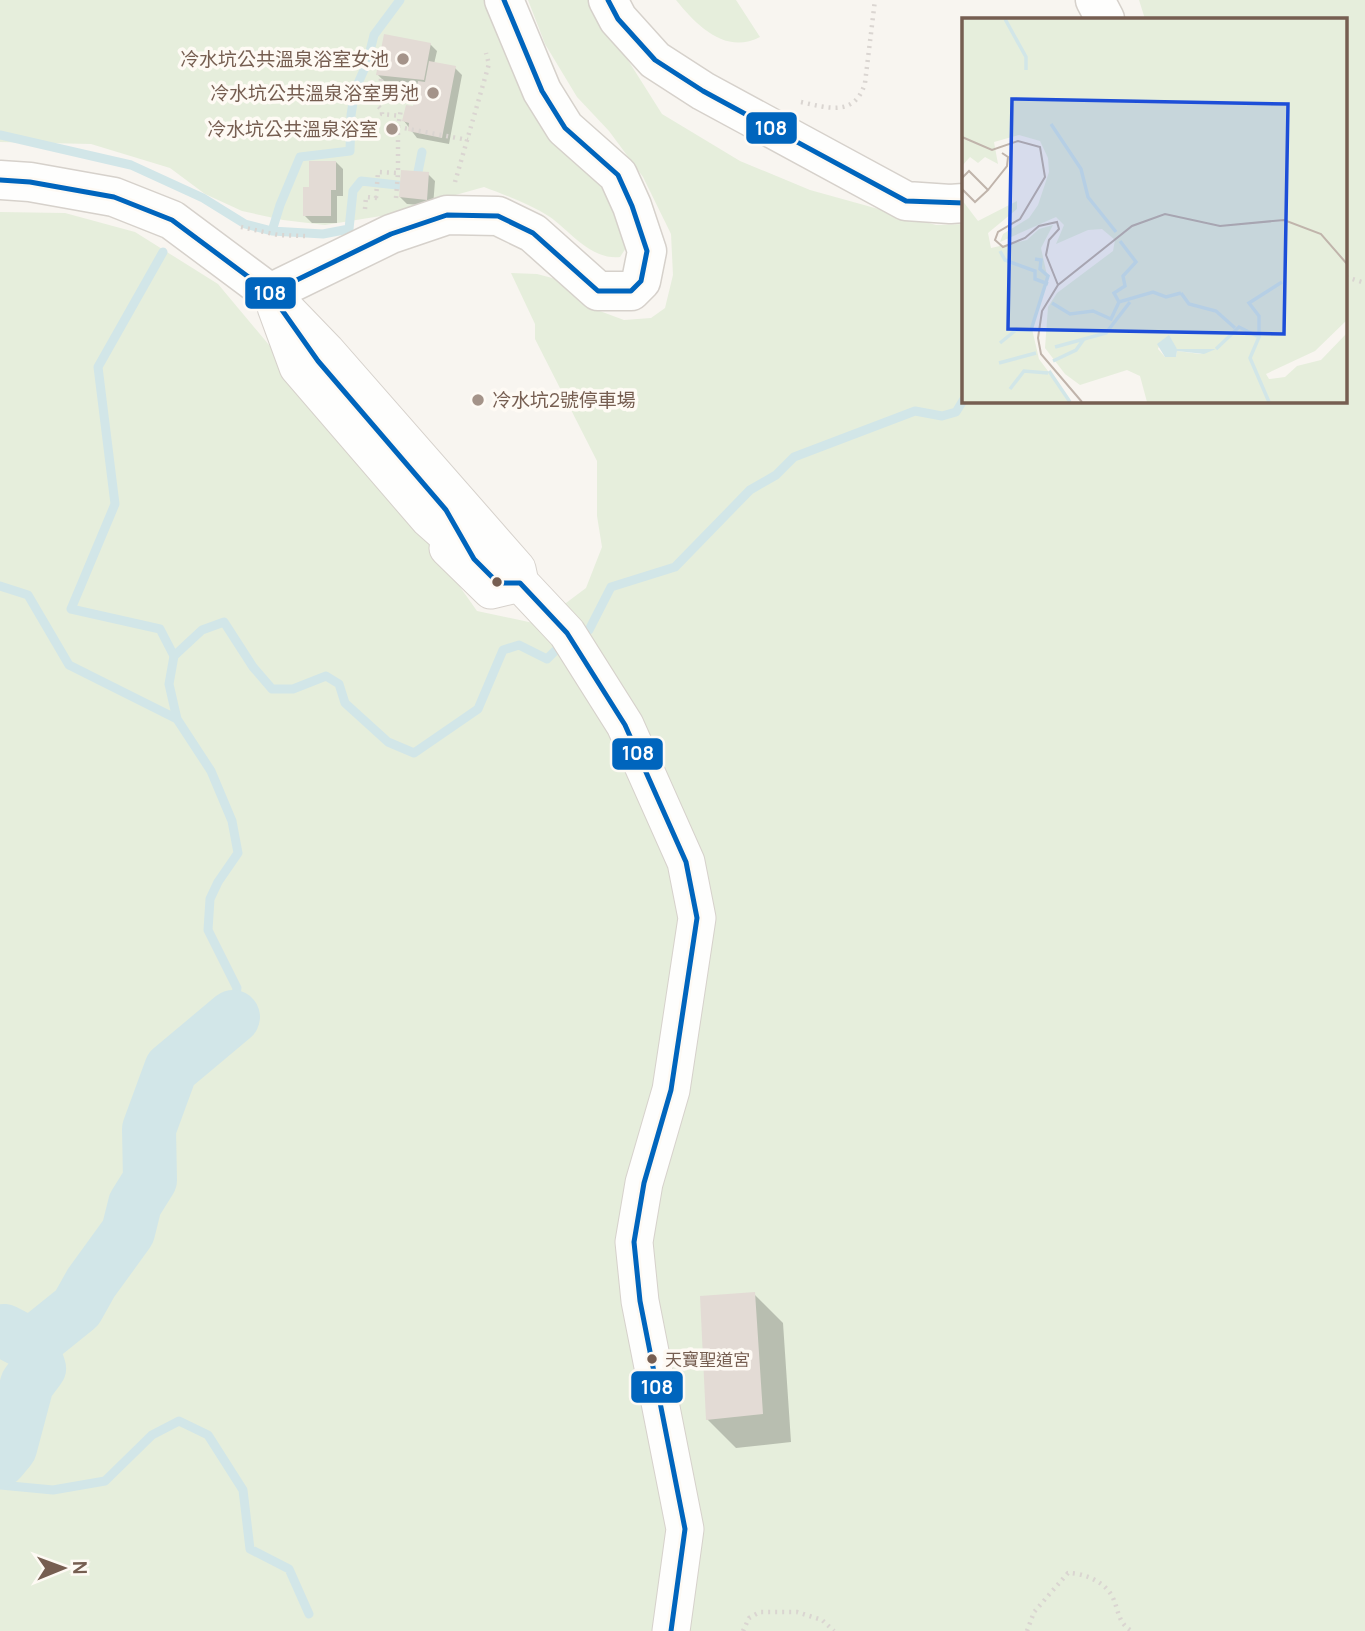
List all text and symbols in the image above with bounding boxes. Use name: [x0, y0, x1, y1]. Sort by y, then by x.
inset map: [962, 18, 1348, 402]
place label: 冷水坑公共溫泉浴室女池: [180, 46, 389, 72]
marker: 冷水坑公共溫泉浴室女池: [395, 51, 411, 67]
place label: 冷水坑公共溫泉浴室男池: [210, 80, 419, 106]
marker: 冷水坑公共溫泉浴室男池: [425, 85, 441, 101]
line badge: 108: [745, 111, 798, 145]
text: 108: [755, 115, 787, 141]
place label: 冷水坑公共溫泉浴室: [207, 116, 378, 142]
marker: 冷水坑公共溫泉浴室: [384, 121, 400, 137]
line badge: 108: [244, 276, 297, 310]
text: 108: [254, 280, 286, 306]
place label: 冷水坑2號停車場: [492, 387, 636, 413]
marker: 冷水坑2號停車場: [470, 392, 486, 408]
unlabelled marker: [490, 575, 504, 589]
line badge: 108: [611, 737, 664, 771]
text: 108: [622, 740, 654, 766]
place label: 天寶聖道宮: [665, 1348, 750, 1371]
marker: 天寶聖道宮: [645, 1352, 659, 1366]
line badge: 108: [630, 1370, 684, 1404]
text: 108: [641, 1374, 673, 1400]
north arrow: [28, 1533, 98, 1603]
text: N: [67, 1561, 93, 1575]

